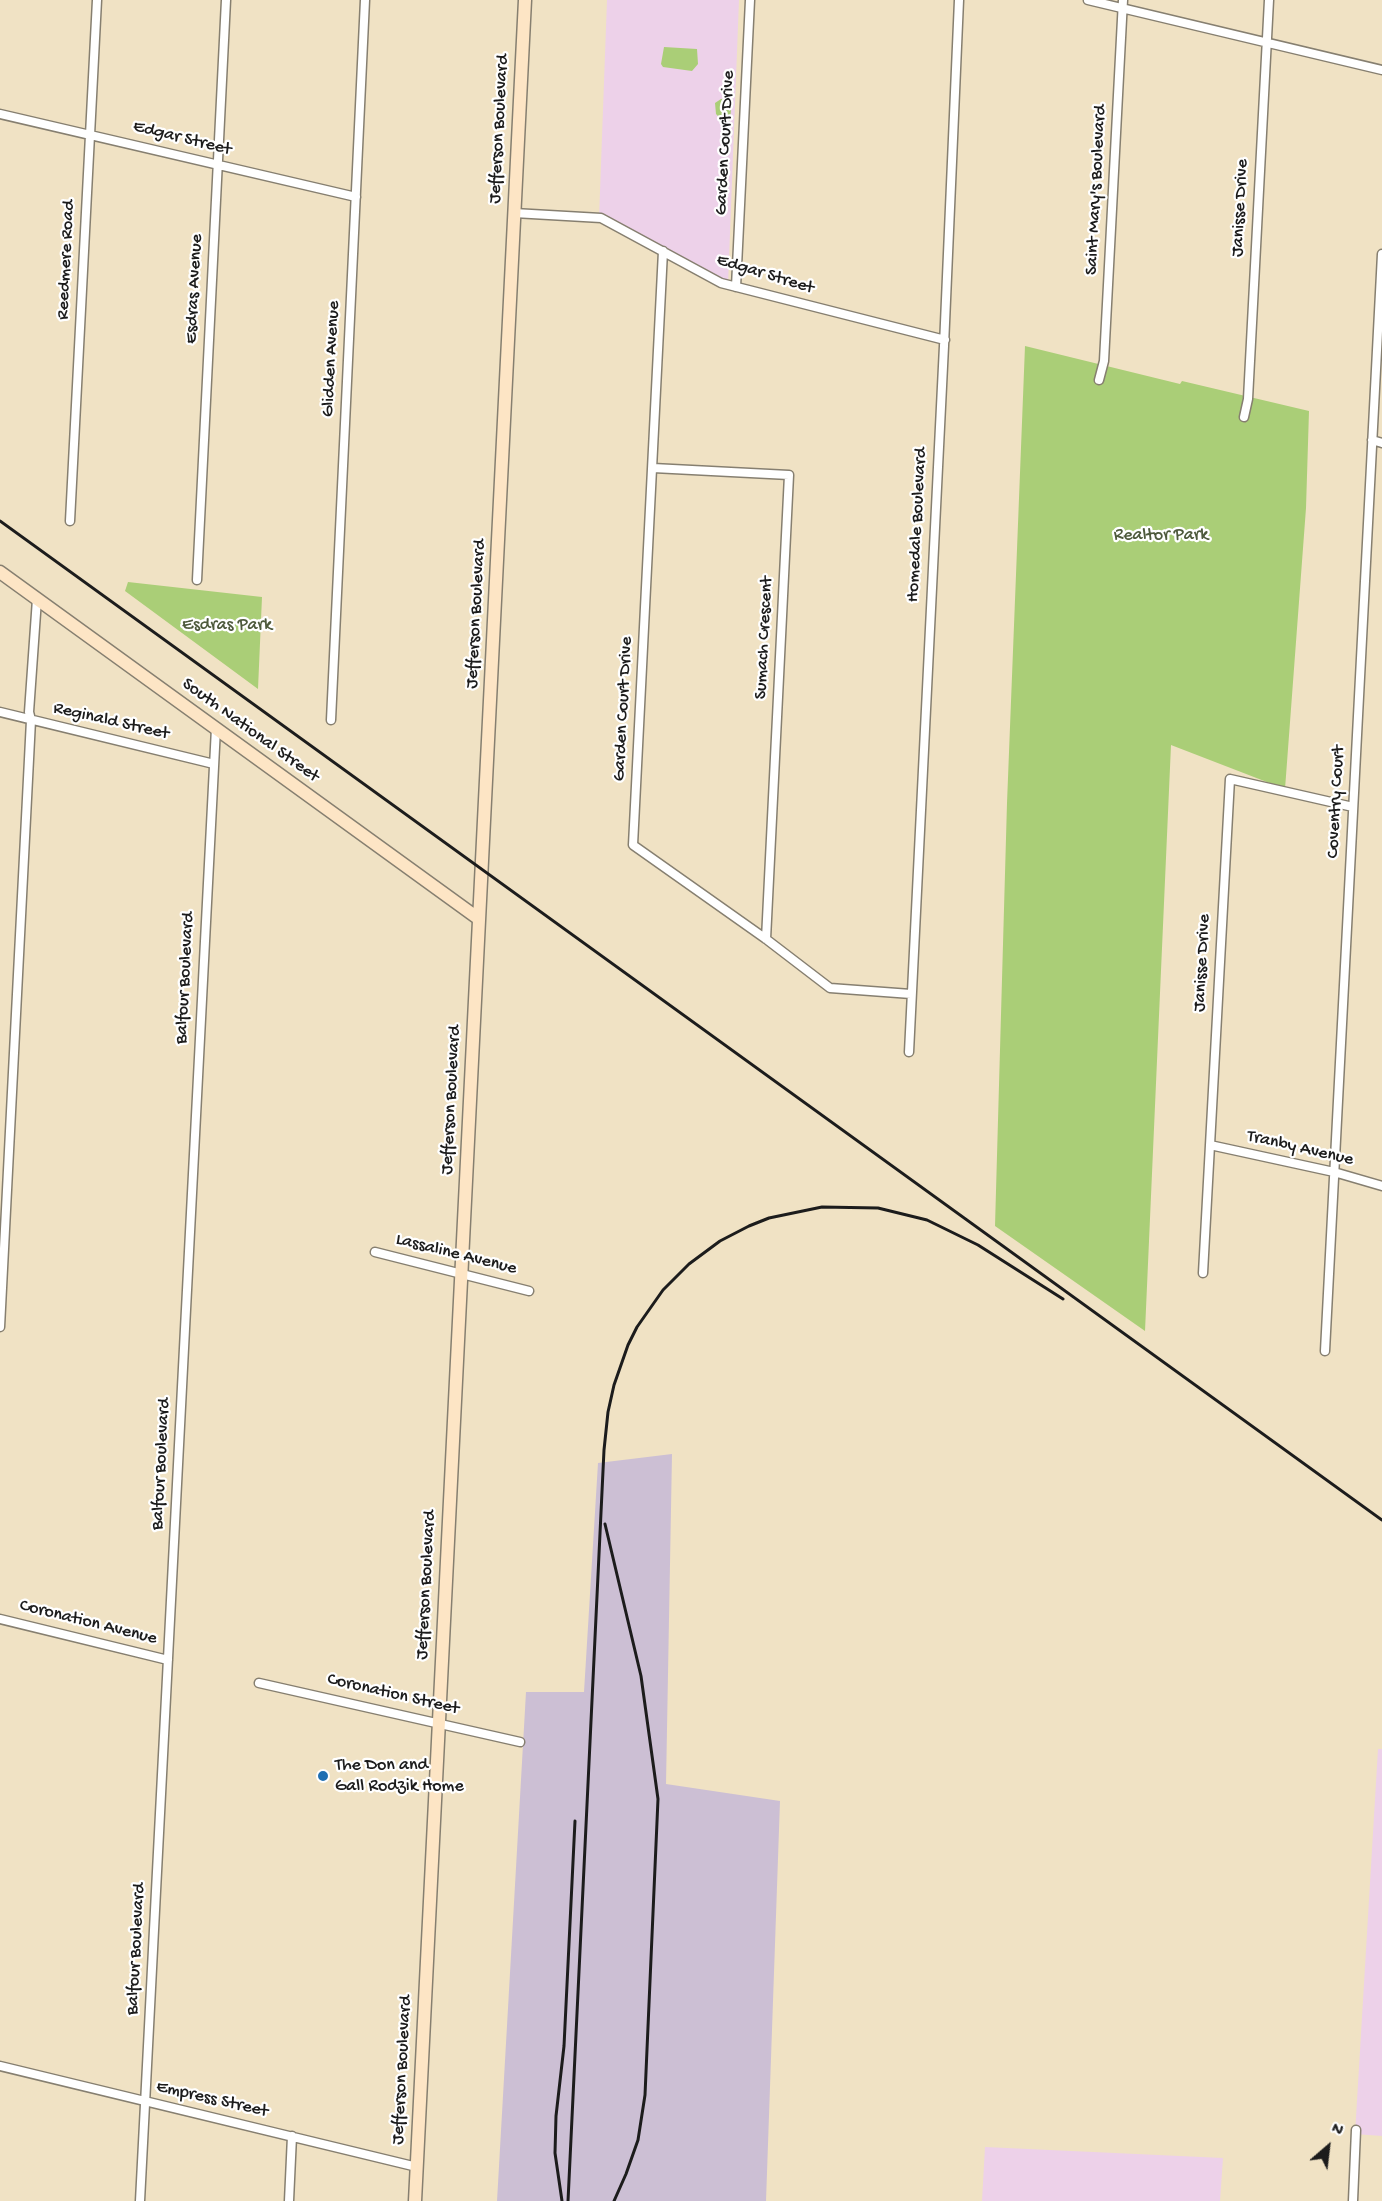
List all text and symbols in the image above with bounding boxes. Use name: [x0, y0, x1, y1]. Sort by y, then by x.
street label: Jefferson Boulevard: [485, 54, 515, 204]
street label: Garden Court Drive: [711, 70, 741, 216]
street label: Saint Mary's Boulevard: [1082, 104, 1112, 276]
street label: Edgar Street: [131, 116, 233, 162]
street label: Janisse Drive: [1228, 158, 1254, 258]
street label: Reedmere Road: [53, 200, 81, 320]
street label: Esdras Avenue: [181, 234, 209, 344]
street label: Edgar Street: [714, 250, 816, 300]
street label: Glidden Avenue: [318, 300, 346, 418]
street label: Homedale Boulevard: [903, 447, 933, 603]
park label: Realtor Park: [1114, 525, 1208, 547]
street label: Jefferson Boulevard: [462, 539, 492, 689]
street label: Sumach Crescent: [751, 576, 779, 700]
park label: Esdras Park: [182, 615, 272, 637]
street label: Garden Court Drive: [609, 636, 639, 782]
street label: South National Street: [177, 674, 323, 788]
street label: Reginald Street: [51, 698, 171, 746]
street label: Coventry Court: [1323, 745, 1351, 859]
street label: Balfour Boulevard: [172, 911, 200, 1045]
street label: Janisse Drive: [1190, 913, 1216, 1013]
street label: Jefferson Boulevard: [437, 1025, 467, 1175]
street label: Tranby Avenue: [1245, 1126, 1355, 1172]
street label: Lassaline Avenue: [393, 1230, 519, 1280]
street label: Balfour Boulevard: [148, 1397, 176, 1531]
street label: Jefferson Boulevard: [412, 1510, 442, 1660]
street label: Coronation Avenue: [17, 1595, 159, 1651]
street label: Coronation Street: [325, 1669, 461, 1721]
place label: The Don and Gall Rodzik Home: [335, 1755, 464, 1798]
marker: The Don and Gall Rodzik Home: [316, 1769, 330, 1783]
street label: Balfour Boulevard: [123, 1882, 151, 2016]
street label: Jefferson Boulevard: [388, 1995, 418, 2145]
street label: Empress Street: [154, 2077, 270, 2123]
north arrow: [1298, 2117, 1358, 2177]
text: N: [1328, 2120, 1346, 2142]

